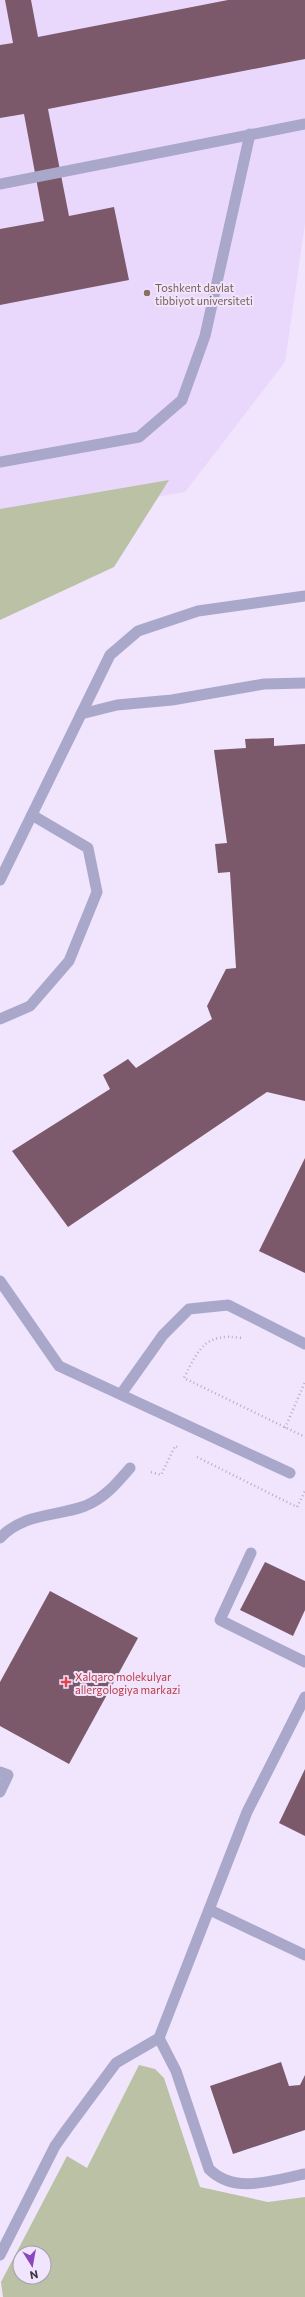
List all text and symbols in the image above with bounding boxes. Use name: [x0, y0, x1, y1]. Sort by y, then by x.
place label: Toshkent davlat tibbiyot universiteti: [155, 281, 253, 307]
marker: Toshkent davlat tibbiyot universiteti: [142, 288, 152, 298]
place label: Xalqaro molekulyar allergologiya markazi: [75, 1670, 180, 1696]
marker: Xalqaro molekulyar allergologiya markazi: [60, 1676, 72, 1688]
north arrow: [12, 2245, 52, 2285]
text: N: [29, 2268, 39, 2282]

